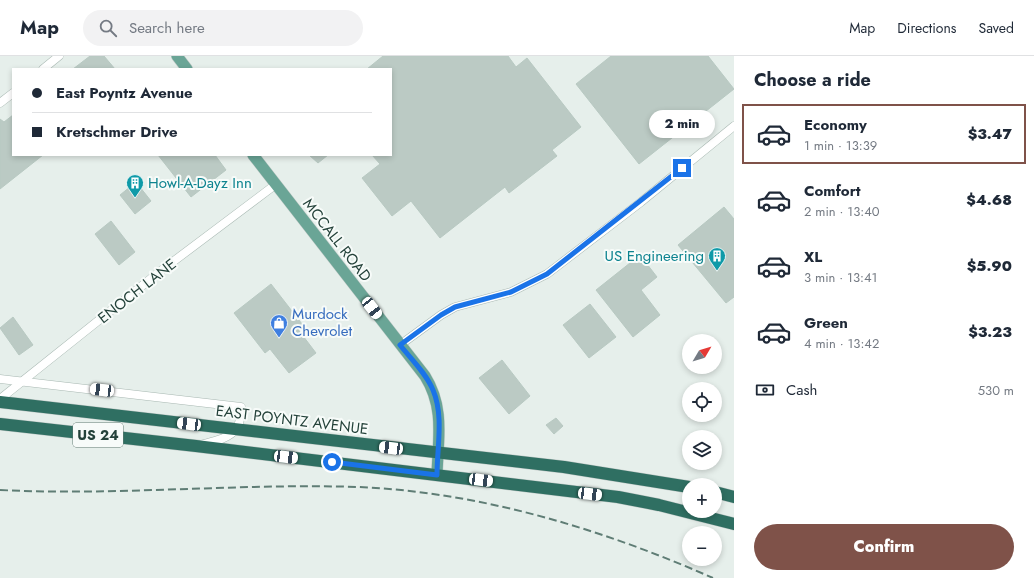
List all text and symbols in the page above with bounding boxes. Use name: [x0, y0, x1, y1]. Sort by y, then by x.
search box: [83, 10, 363, 46]
text: Map: [20, 14, 59, 41]
icon: search: [97, 17, 119, 39]
text: Search here: [129, 17, 205, 39]
text: Map: [849, 18, 875, 38]
text: Directions: [897, 18, 957, 38]
text: Saved: [979, 18, 1014, 38]
text: Choose a ride: [754, 67, 871, 93]
text: East Poyntz Avenue: [56, 82, 193, 104]
callout: 2 min: [649, 110, 715, 138]
text: 2 min: [665, 114, 699, 133]
text: Economy: [804, 114, 867, 136]
icon: car: [756, 116, 792, 152]
text: Kretschmer Drive: [56, 121, 178, 143]
text: $3.47: [968, 123, 1012, 145]
text: 1 min · 13:39: [804, 136, 877, 155]
route end: [673, 159, 691, 177]
place label: Howl-A-Dayz Inn: [148, 172, 252, 194]
building icon: Howl-A-Dayz Inn: [125, 173, 145, 198]
text: Comfort: [804, 180, 861, 202]
icon: car: [756, 182, 792, 218]
text: $4.68: [966, 189, 1012, 211]
street label: MCCALL ROAD: [297, 194, 377, 286]
text: 2 min · 13:40: [804, 202, 880, 221]
place label: US Engineering: [605, 245, 704, 267]
building icon: US Engineering: [707, 246, 727, 271]
text: XL: [804, 246, 822, 268]
icon: car: [756, 248, 792, 284]
street label: ENOCH LANE: [93, 253, 181, 329]
text: $5.90: [967, 255, 1012, 277]
text: 3 min · 13:41: [804, 268, 877, 287]
car: [360, 295, 384, 321]
place label: Murdock Chevrolet: [292, 303, 353, 342]
text: Green: [804, 312, 848, 334]
shop icon: Murdock Chevrolet: [269, 313, 289, 338]
icon: car: [756, 314, 792, 350]
text: $3.23: [968, 321, 1012, 343]
north arrow: [682, 334, 722, 374]
map controls: [682, 334, 722, 566]
text: 4 min · 13:42: [804, 334, 879, 353]
icon: cash: [754, 379, 776, 401]
text: Cash: [786, 379, 817, 401]
text: 530 m: [978, 381, 1014, 400]
button: locate: [682, 382, 722, 422]
car: [89, 383, 115, 397]
street label: EAST POYNTZ AVENUE: [215, 400, 369, 440]
car: [176, 417, 202, 431]
road number: US 24: [73, 423, 123, 447]
button: layers: [682, 430, 722, 470]
car: [378, 441, 404, 455]
car: [273, 450, 299, 464]
route start: [323, 453, 341, 471]
car: [468, 473, 494, 487]
button: +: [682, 478, 722, 518]
car: [577, 487, 603, 501]
button: Confirm: [754, 524, 1014, 570]
button: −: [682, 526, 722, 566]

